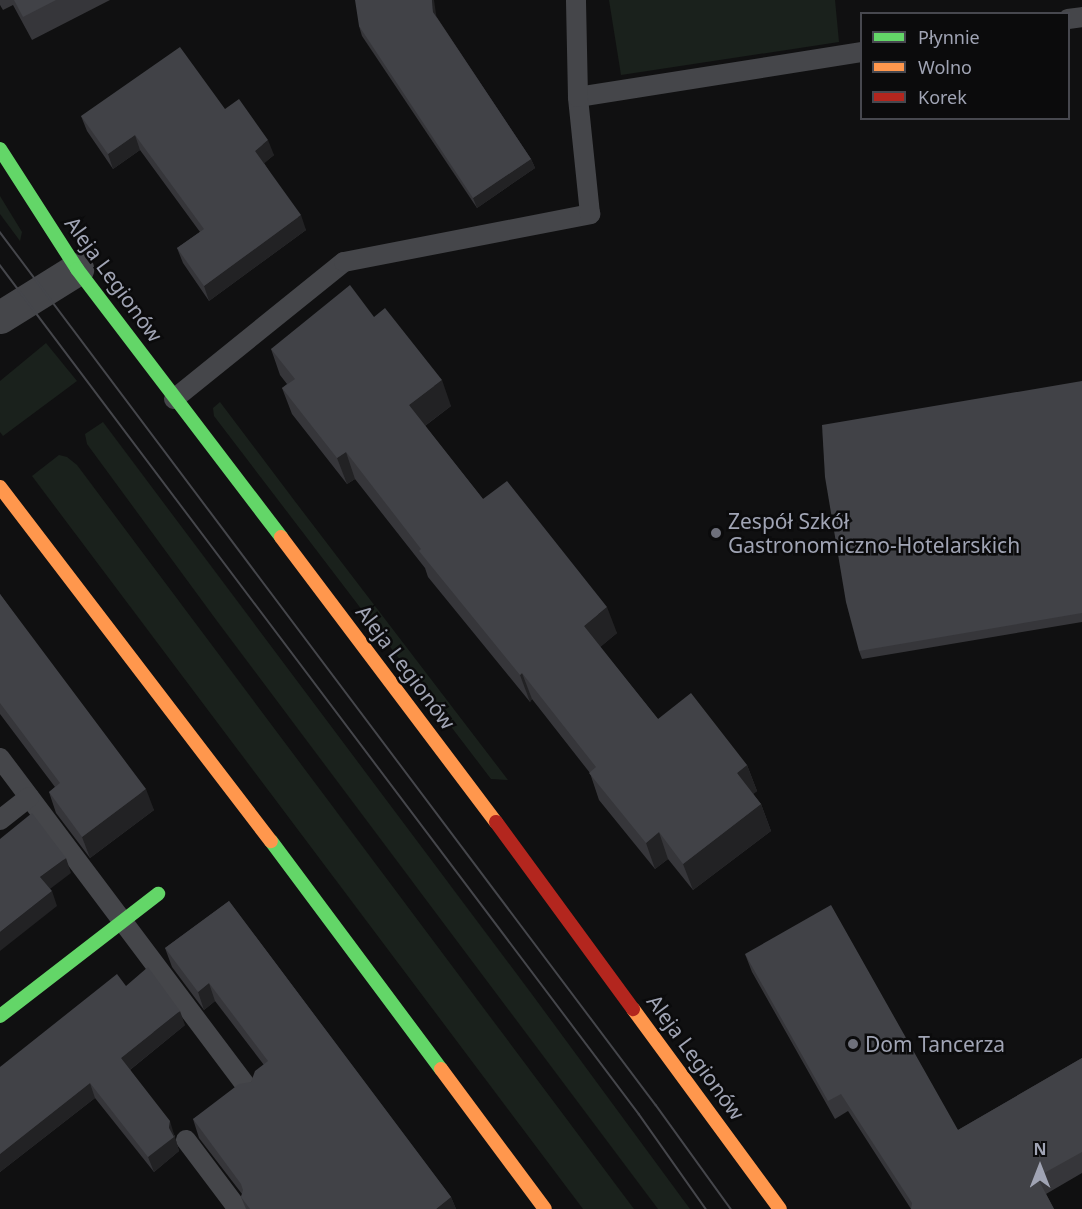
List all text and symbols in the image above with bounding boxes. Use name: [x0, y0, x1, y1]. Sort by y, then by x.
legend: [860, 12, 1070, 120]
text: Płynnie: [918, 25, 980, 49]
text: Wolno: [918, 55, 972, 79]
text: Korek: [918, 85, 967, 109]
street label: Aleja Legionów: [60, 211, 168, 347]
place label: Zespół Szkół Gastronomiczno-Hotelarskich: [728, 508, 1020, 558]
marker: Zespół Szkół Gastronomiczno-Hotelarskich: [709, 526, 723, 540]
street label: Aleja Legionów: [351, 600, 461, 734]
street label: Aleja Legionów: [642, 989, 750, 1125]
place label: Dom Tancerza: [865, 1031, 1005, 1057]
marker: Dom Tancerza: [846, 1037, 860, 1051]
north arrow: [1010, 1137, 1070, 1197]
text: N: [1033, 1138, 1047, 1160]

